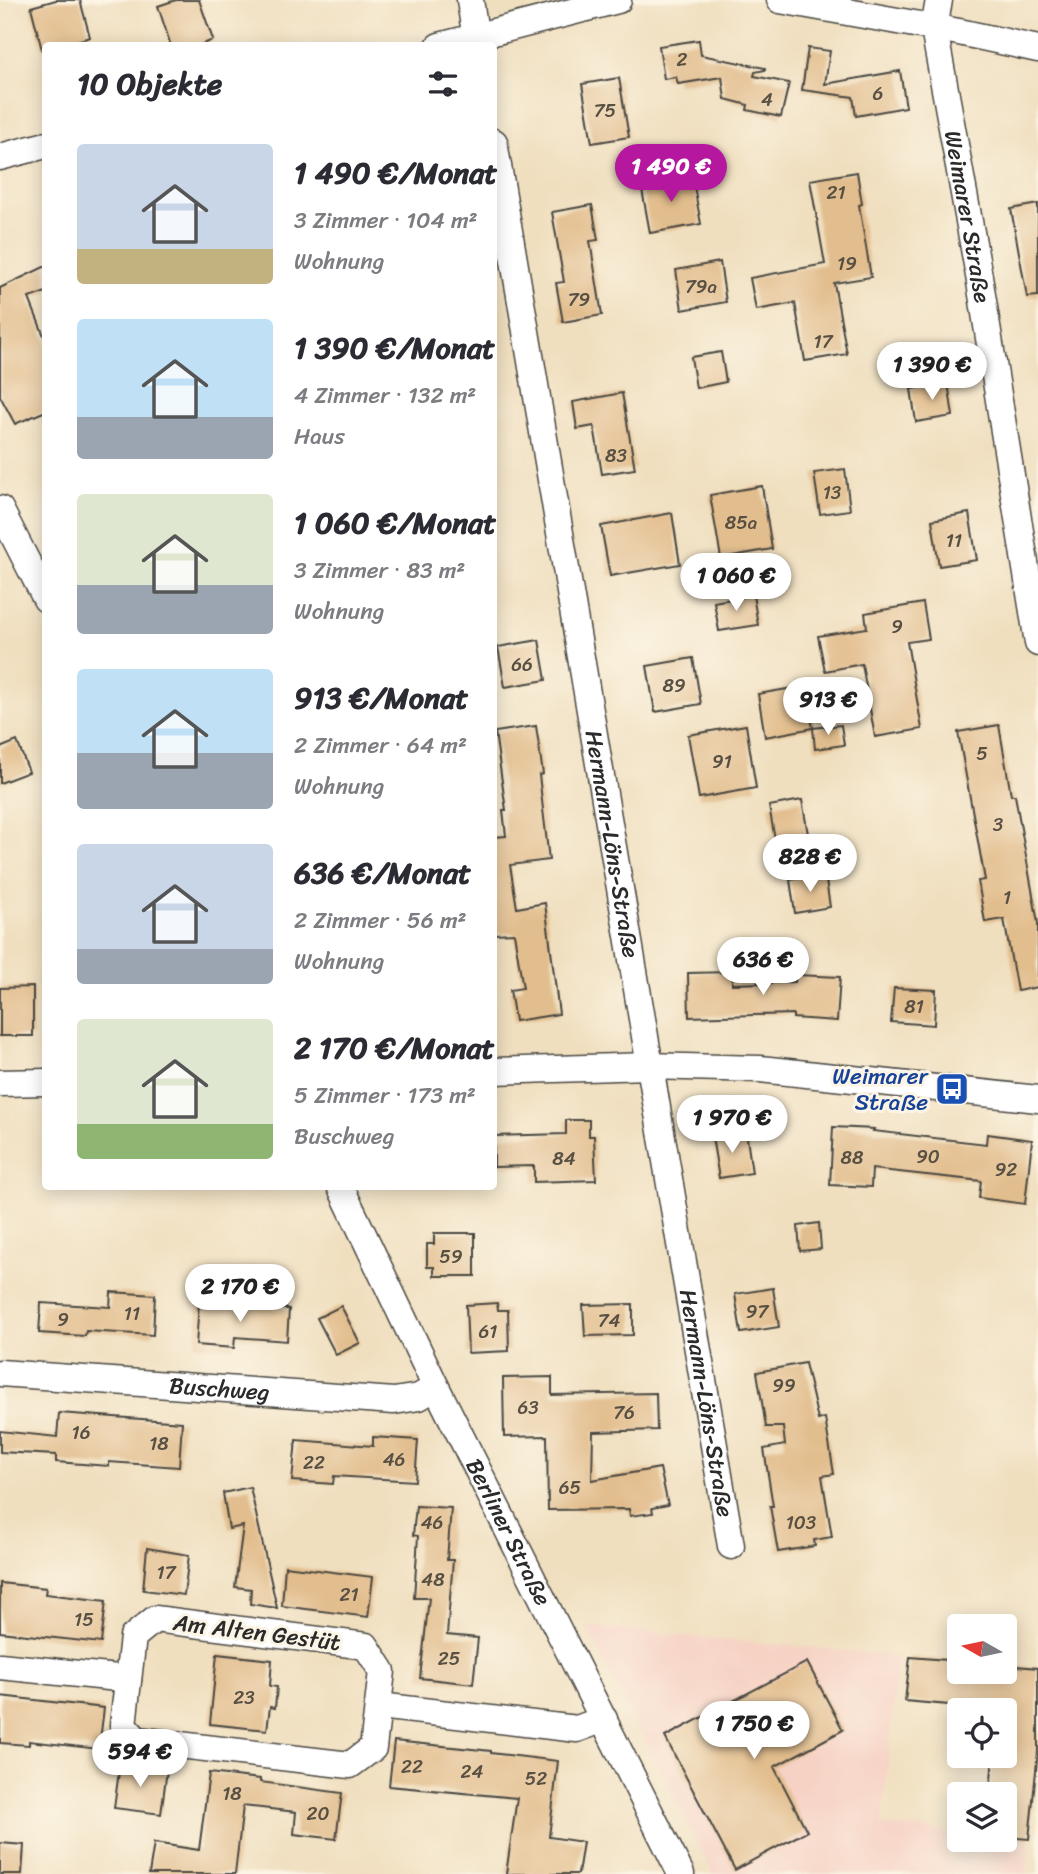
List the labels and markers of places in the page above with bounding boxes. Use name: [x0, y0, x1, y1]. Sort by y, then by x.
pin: 1 490 €: [606, 144, 736, 204]
pin: 1 390 €: [867, 342, 997, 402]
pin: 1 060 €: [671, 554, 801, 613]
pin: 913 €: [779, 678, 877, 737]
pin: 828 €: [761, 834, 859, 894]
pin: 636 €: [714, 937, 812, 997]
place label: Weimarer Straße: [832, 1056, 930, 1123]
bus stop icon: Weimarer Straße: [933, 1070, 971, 1108]
pin: 1 970 €: [667, 1096, 797, 1155]
pin: 2 170 €: [175, 1264, 305, 1324]
pin: 1 750 €: [689, 1702, 819, 1761]
pin: 594 €: [91, 1730, 189, 1789]

